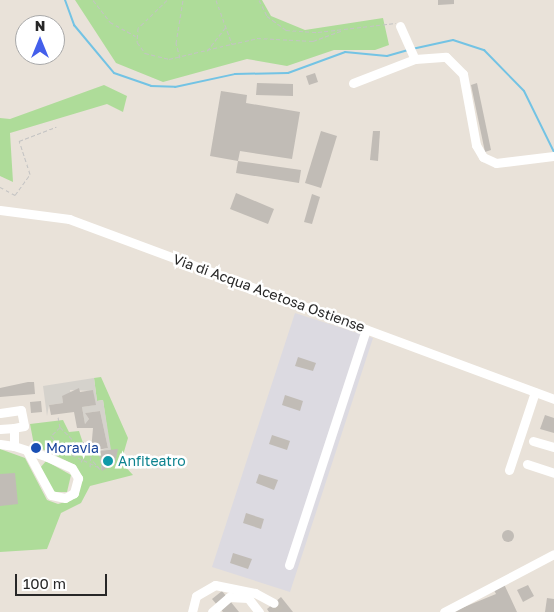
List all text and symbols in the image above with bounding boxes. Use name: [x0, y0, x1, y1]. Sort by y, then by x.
north arrow: [15, 15, 65, 65]
text: N: [35, 17, 45, 34]
street label: Via di Acqua Acetosa Ostiense: [171, 250, 367, 336]
place label: Moravia: [46, 440, 99, 456]
marker: Moravia: [30, 442, 42, 454]
place label: Anfiteatro: [118, 453, 186, 469]
marker: Anfiteatro: [102, 455, 114, 467]
scale bar: [18, 564, 110, 596]
text: 100 m: [23, 574, 66, 592]

